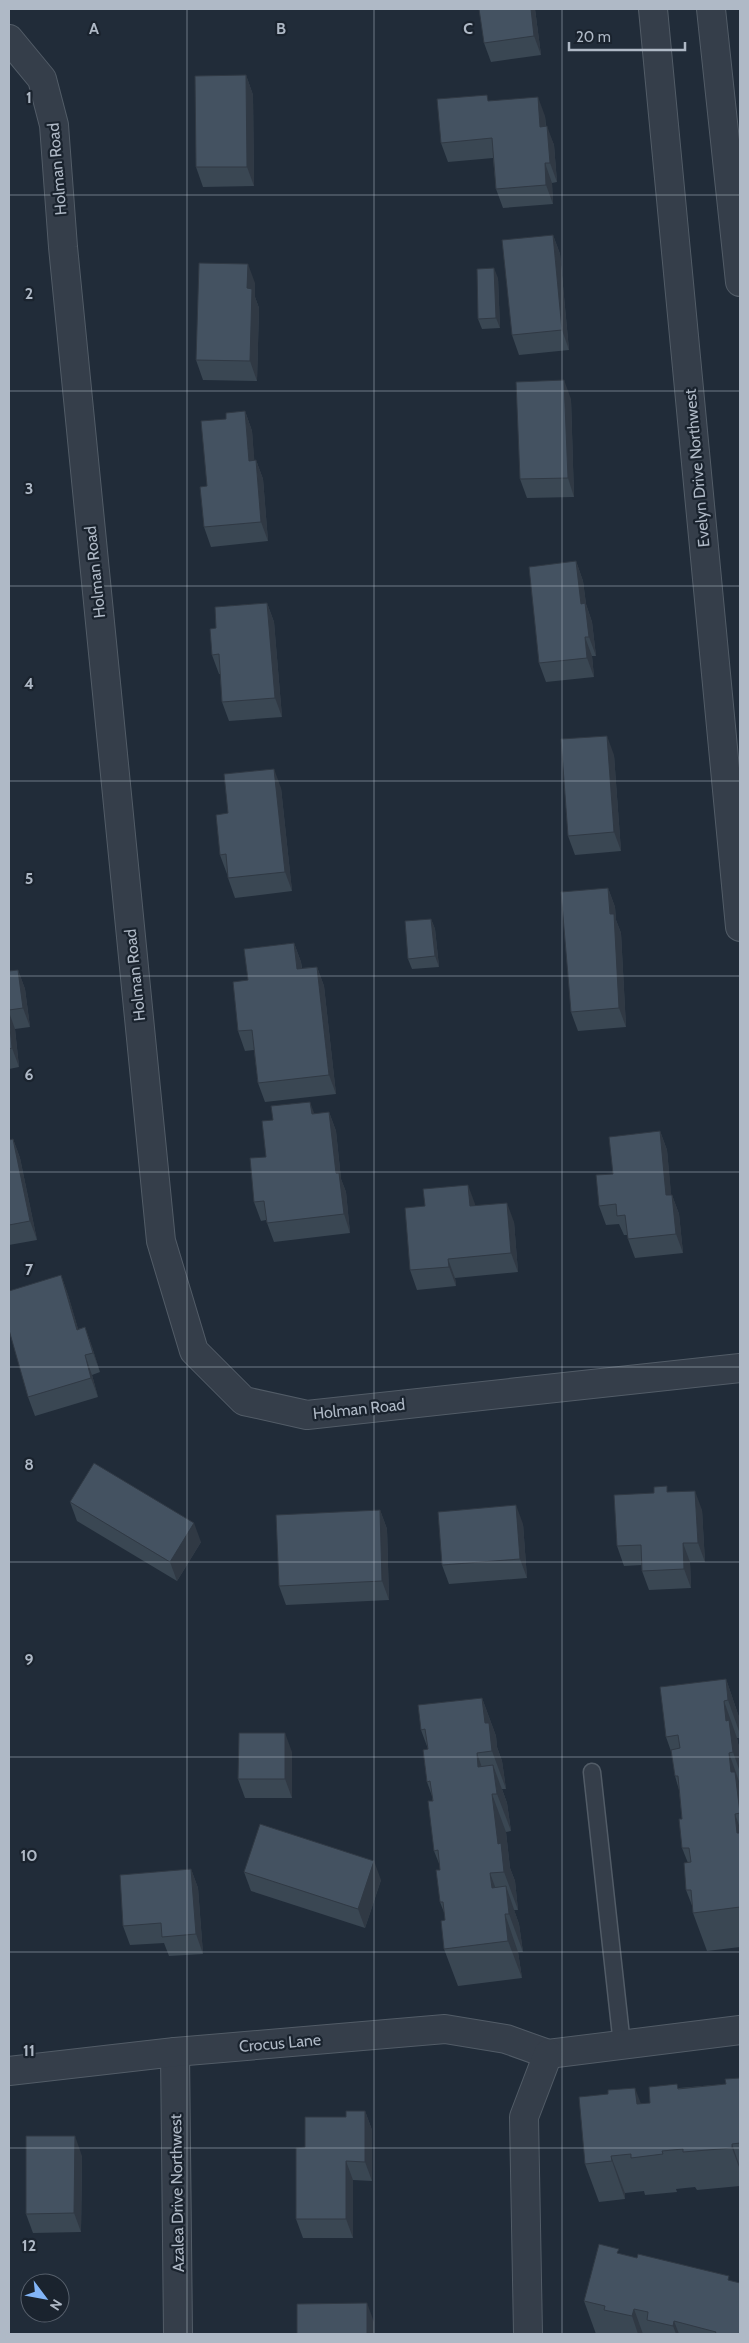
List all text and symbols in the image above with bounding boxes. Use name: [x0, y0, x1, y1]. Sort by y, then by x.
text: A: [89, 19, 99, 38]
text: B: [276, 19, 286, 38]
text: C: [463, 19, 473, 38]
scale bar: [569, 20, 685, 52]
text: 20 m: [576, 28, 611, 46]
text: 1: [26, 88, 32, 107]
street label: Holman Road: [44, 122, 70, 216]
text: 2: [25, 284, 33, 303]
street label: Evelyn Drive Northwest: [681, 387, 713, 548]
text: 3: [25, 479, 33, 498]
street label: Holman Road: [81, 525, 109, 619]
text: 4: [24, 674, 34, 693]
text: 5: [25, 869, 33, 888]
street label: Holman Road: [121, 928, 149, 1022]
text: 6: [25, 1065, 34, 1084]
text: 7: [25, 1260, 34, 1279]
street label: Holman Road: [312, 1395, 406, 1423]
text: 8: [24, 1455, 34, 1474]
text: 9: [25, 1650, 34, 1669]
text: 10: [20, 1846, 38, 1865]
street label: Crocus Lane: [238, 2030, 322, 2056]
text: 11: [23, 2041, 35, 2060]
street label: Azalea Drive Northwest: [166, 2113, 188, 2272]
text: 12: [22, 2236, 36, 2255]
north arrow: [20, 2273, 70, 2323]
text: N: [46, 2296, 66, 2314]

